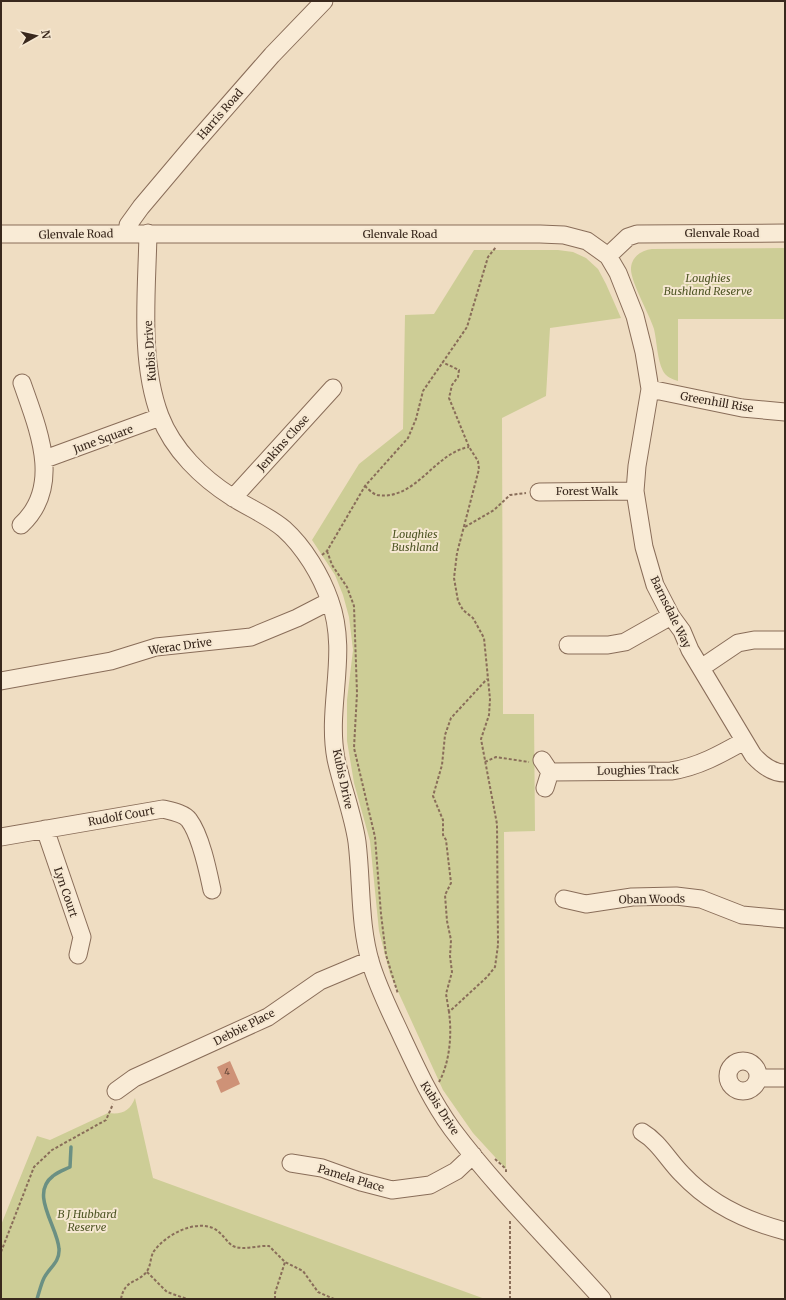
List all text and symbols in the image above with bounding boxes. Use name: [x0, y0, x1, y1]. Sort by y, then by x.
north arrow: [16, 16, 56, 56]
text: N: [38, 29, 53, 40]
street label: Harris Road: [194, 85, 246, 142]
street label: Glenvale Road: [39, 226, 114, 242]
street label: Glenvale Road: [685, 226, 760, 240]
street label: Glenvale Road: [363, 227, 438, 241]
park label: Loughies Bushland Reserve: [664, 271, 753, 298]
street label: Kubis Drive: [141, 320, 159, 382]
street label: Greenhill Rise: [679, 389, 755, 415]
street label: Jenkins Close: [253, 412, 312, 475]
street label: June Square: [70, 422, 135, 457]
street label: Forest Walk: [556, 484, 618, 498]
park label: Loughies Bushland: [391, 527, 439, 554]
street label: Barnsdale Way: [648, 574, 695, 651]
street label: Werac Drive: [147, 635, 213, 658]
street label: Kubis Drive: [330, 748, 356, 811]
street label: Loughies Track: [597, 762, 679, 778]
street label: Rudolf Court: [87, 803, 156, 829]
street label: Lyn Court: [51, 865, 81, 920]
street label: Oban Woods: [619, 891, 685, 907]
street label: Debbie Place: [211, 1005, 277, 1048]
house number: 4: [224, 1066, 230, 1077]
street label: Kubis Drive: [418, 1079, 463, 1138]
street label: Pamela Place: [316, 1161, 386, 1195]
park label: B J Hubbard Reserve: [57, 1207, 117, 1234]

